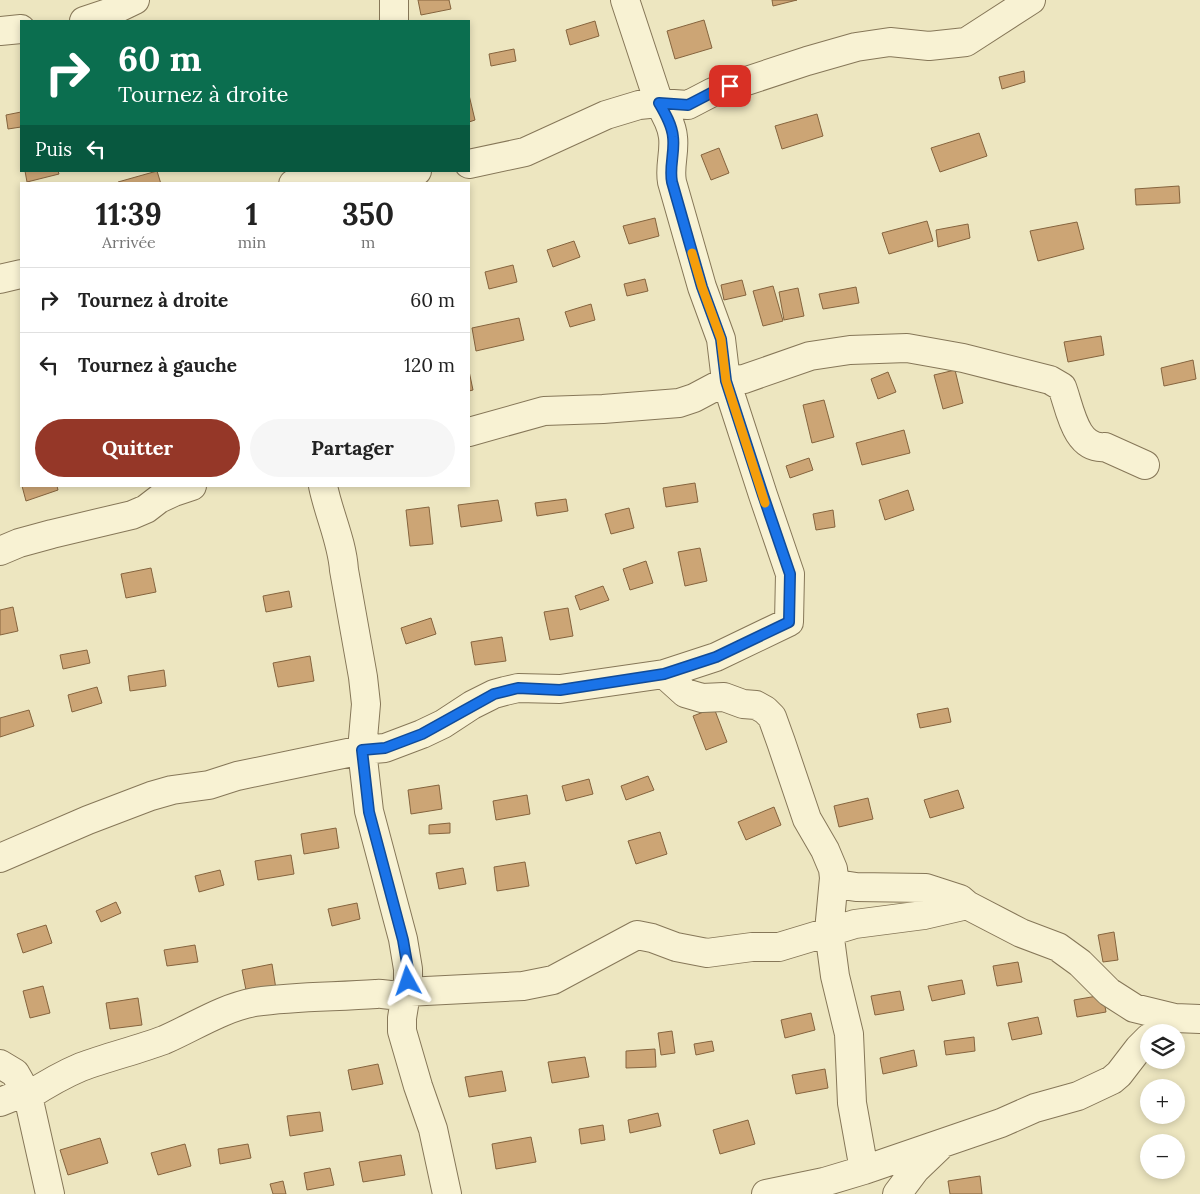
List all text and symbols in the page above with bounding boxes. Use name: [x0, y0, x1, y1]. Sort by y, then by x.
text: 60 m: [118, 36, 202, 81]
icon: right: [35, 40, 100, 105]
pin: [709, 65, 751, 107]
icon: arrive: [716, 72, 744, 100]
text: Tournez à droite: [118, 80, 288, 108]
icon: left: [82, 135, 110, 163]
text: Puis: [35, 137, 72, 161]
text: 11:39: [96, 195, 162, 233]
text: 1: [246, 195, 258, 233]
text: 350: [342, 195, 394, 233]
text: Arrivée: [102, 232, 156, 252]
text: min: [238, 232, 266, 252]
text: m: [361, 232, 375, 252]
icon: right: [35, 286, 63, 314]
text: Tournez à droite: [78, 288, 228, 312]
text: 60 m: [410, 288, 455, 312]
icon: left: [35, 351, 63, 379]
text: Tournez à gauche: [78, 353, 237, 377]
text: 120 m: [404, 353, 455, 377]
button: Quitter: [35, 419, 240, 477]
button: Partager: [250, 419, 455, 477]
position arrow: [381, 954, 433, 1006]
map controls: [1140, 1024, 1185, 1179]
button: layers: [1140, 1024, 1185, 1069]
button: +: [1140, 1079, 1185, 1124]
button: −: [1140, 1134, 1185, 1179]

